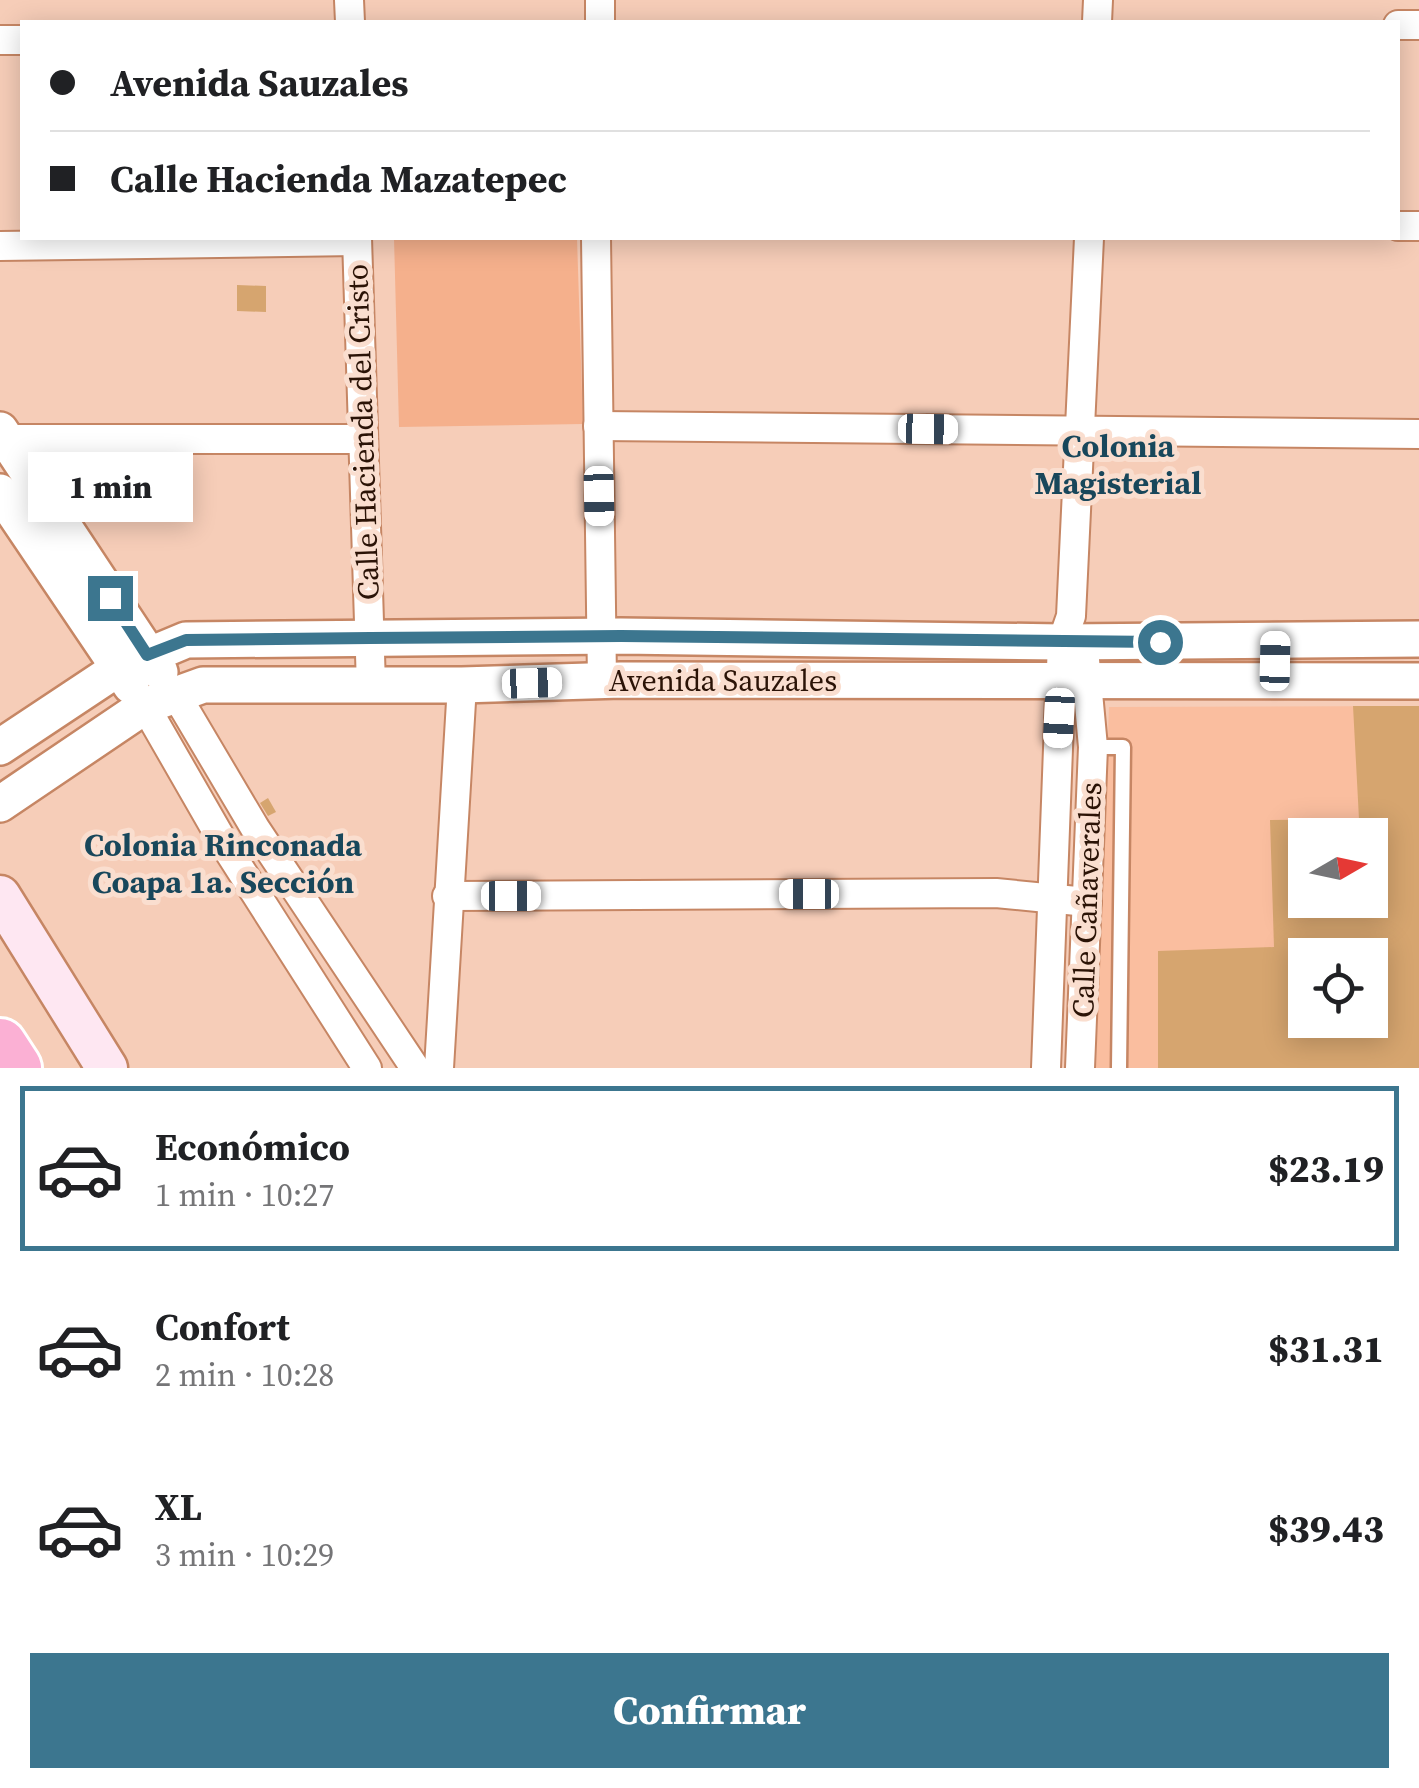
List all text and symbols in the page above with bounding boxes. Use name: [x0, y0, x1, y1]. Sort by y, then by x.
text: Avenida Sauzales: [110, 57, 409, 109]
text: Calle Hacienda Mazatepec: [110, 153, 567, 205]
street label: Calle Hacienda del Cristo: [336, 263, 389, 601]
car: [898, 413, 958, 445]
district label: Colonia Magisterial: [1034, 424, 1202, 505]
callout: 1 min: [28, 453, 192, 523]
text: 1 min: [69, 465, 152, 509]
car: [583, 466, 615, 526]
route end: [88, 576, 133, 621]
route start: [1138, 620, 1183, 665]
car: [1259, 631, 1291, 691]
street label: Avenida Sauzales: [609, 660, 837, 701]
car: [501, 667, 563, 699]
car: [1042, 687, 1076, 749]
street label: Calle Cañaverales: [1062, 781, 1111, 1019]
north arrow: [1288, 818, 1388, 918]
map controls: [1288, 818, 1388, 1038]
district label: Colonia Rinconada Coapa 1a. Sección: [84, 823, 363, 904]
car: [779, 879, 839, 909]
car: [481, 881, 541, 911]
button: locate: [1288, 938, 1388, 1038]
text: Económico: [155, 1121, 350, 1173]
icon: car: [35, 1124, 125, 1214]
text: $23.19: [1268, 1143, 1384, 1195]
text: 1 min · 10:27: [155, 1173, 334, 1217]
text: Confort: [155, 1301, 290, 1353]
icon: car: [35, 1304, 125, 1394]
text: $31.31: [1268, 1323, 1384, 1375]
text: 2 min · 10:28: [155, 1353, 334, 1397]
text: XL: [155, 1481, 202, 1533]
icon: car: [35, 1484, 125, 1574]
text: $39.43: [1268, 1503, 1384, 1555]
text: 3 min · 10:29: [155, 1533, 334, 1577]
button: Confirmar: [30, 1653, 1389, 1768]

